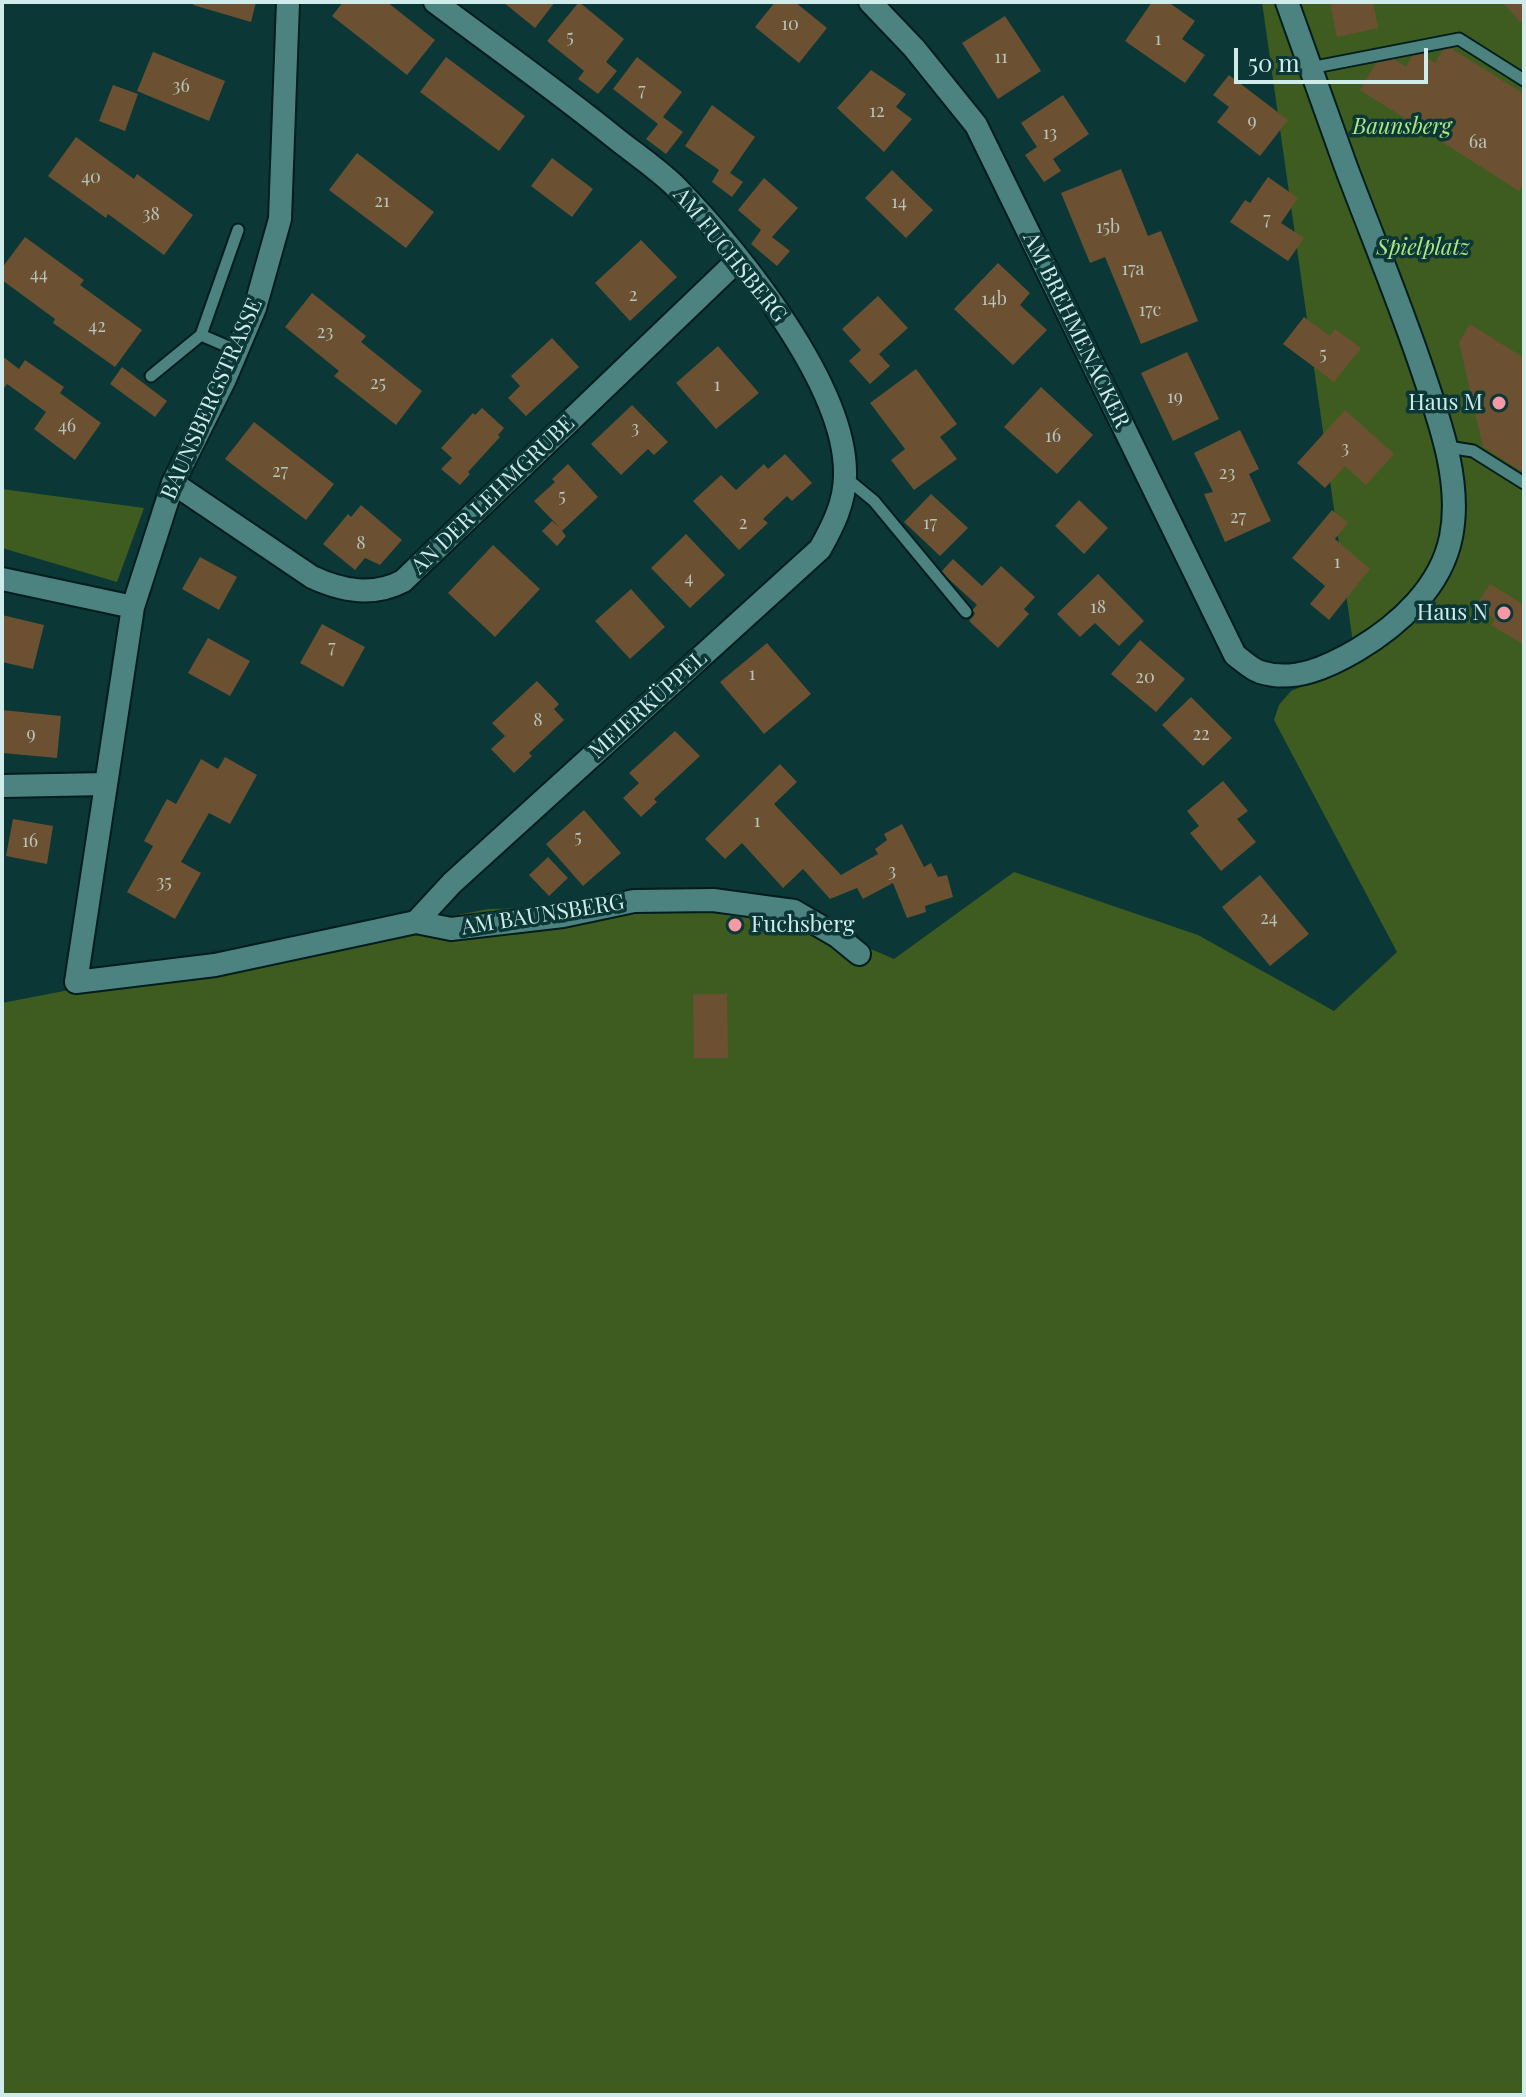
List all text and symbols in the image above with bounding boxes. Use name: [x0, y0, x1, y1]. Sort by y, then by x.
house number: 10: [781, 13, 799, 35]
house number: 5: [566, 26, 574, 48]
house number: 1: [1155, 28, 1161, 50]
scale bar: [1238, 32, 1432, 82]
house number: 11: [994, 46, 1008, 68]
text: 50 m: [1248, 46, 1300, 78]
house number: 36: [172, 75, 190, 97]
house number: 7: [638, 79, 646, 101]
house number: 12: [869, 100, 885, 122]
house number: 9: [1247, 110, 1257, 132]
park label: Baunsberg: [1353, 114, 1451, 140]
house number: 13: [1043, 122, 1057, 144]
house number: 6a: [1469, 131, 1487, 153]
house number: 40: [81, 166, 101, 188]
street label: AM FUCHSBERG: [668, 182, 792, 328]
house number: 21: [374, 190, 390, 212]
house number: 14: [891, 191, 907, 213]
house number: 38: [142, 203, 160, 225]
house number: 7: [1263, 208, 1271, 230]
house number: 15b: [1096, 216, 1120, 238]
street label: AM BREHMENACKER: [1017, 228, 1135, 432]
park label: Spielplatz: [1376, 235, 1470, 261]
house number: 17a: [1122, 258, 1144, 280]
house number: 44: [30, 263, 48, 285]
house number: 2: [629, 284, 637, 306]
house number: 14b: [981, 288, 1007, 310]
street label: BAUNSBERGSTRASSE: [156, 294, 268, 504]
house number: 17c: [1139, 299, 1161, 321]
house number: 42: [88, 315, 106, 337]
house number: 23: [317, 321, 333, 343]
house number: 5: [1319, 343, 1327, 365]
house number: 25: [370, 372, 386, 394]
house number: 1: [714, 374, 720, 396]
house number: 19: [1167, 386, 1183, 408]
place label: Haus M: [1408, 390, 1483, 416]
marker: Haus M: [1490, 394, 1508, 412]
street label: AN DER LEHMGRUBE: [406, 410, 580, 580]
house number: 46: [58, 415, 76, 437]
house number: 3: [631, 417, 639, 439]
house number: 16: [1045, 425, 1061, 447]
house number: 3: [1341, 437, 1349, 459]
house number: 27: [272, 460, 288, 482]
house number: 23: [1219, 462, 1235, 484]
house number: 5: [558, 485, 566, 507]
house number: 27: [1230, 506, 1246, 528]
house number: 2: [739, 512, 747, 534]
house number: 17: [923, 512, 937, 534]
house number: 8: [356, 532, 366, 554]
house number: 1: [1334, 551, 1340, 573]
house number: 4: [685, 567, 693, 589]
house number: 18: [1090, 596, 1106, 618]
place label: Haus N: [1417, 600, 1488, 626]
marker: Haus N: [1495, 604, 1513, 622]
house number: 7: [328, 636, 336, 658]
street label: MEIERKÜPPEL: [584, 645, 712, 765]
house number: 1: [749, 663, 755, 685]
house number: 20: [1135, 666, 1155, 688]
house number: 8: [533, 709, 543, 731]
house number: 9: [26, 723, 36, 745]
house number: 22: [1192, 723, 1210, 745]
house number: 1: [754, 810, 760, 832]
house number: 5: [574, 826, 582, 848]
house number: 16: [22, 830, 38, 852]
house number: 3: [888, 860, 896, 882]
house number: 35: [156, 871, 172, 893]
street label: AM BAUNSBERG: [460, 889, 626, 941]
house number: 24: [1260, 907, 1278, 929]
place label: Fuchsberg: [751, 912, 855, 938]
marker: Fuchsberg: [726, 916, 744, 934]

